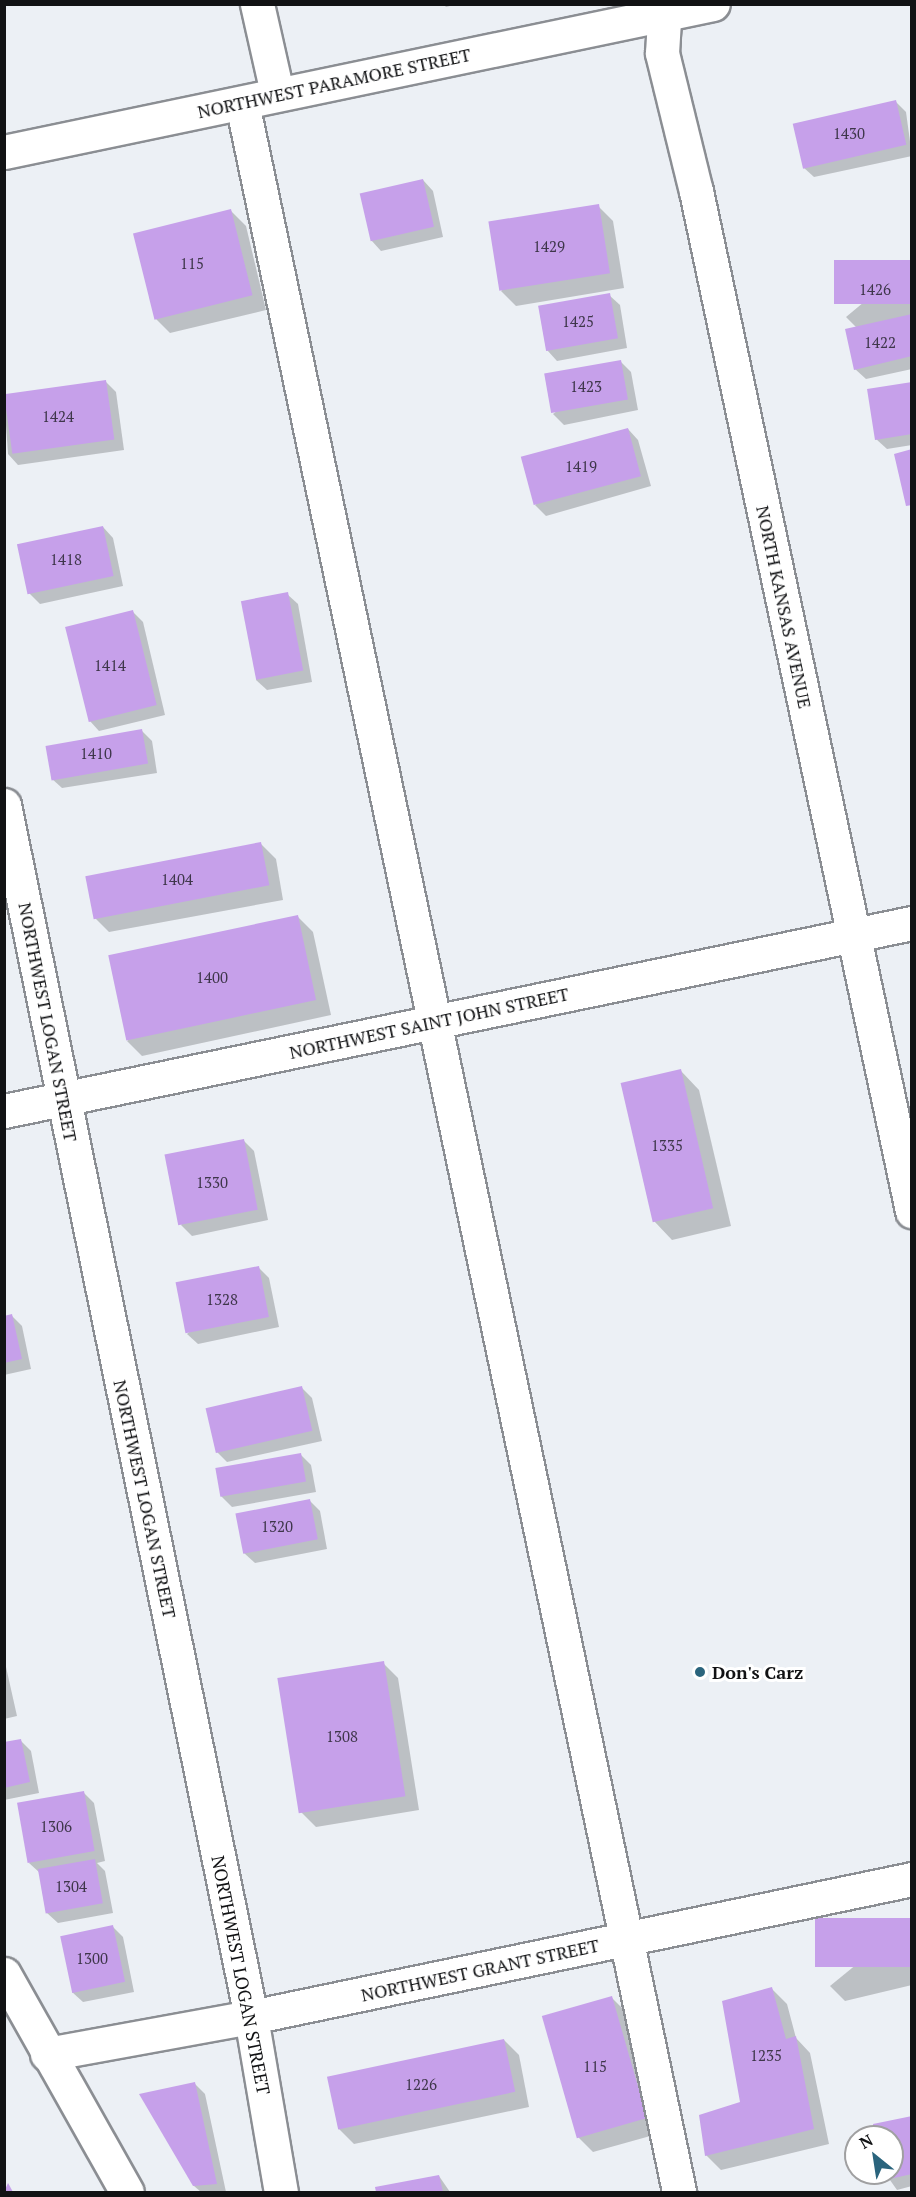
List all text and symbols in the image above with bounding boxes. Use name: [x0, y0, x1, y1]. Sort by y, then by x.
street label: NORTHWEST PARAMORE STREET: [195, 43, 473, 123]
house number: 1430: [833, 125, 865, 143]
house number: 1429: [533, 238, 565, 256]
house number: 115: [180, 255, 204, 273]
house number: 1426: [859, 281, 891, 299]
house number: 1425: [562, 313, 594, 331]
house number: 1422: [864, 334, 896, 352]
house number: 1423: [570, 378, 602, 396]
house number: 1424: [42, 408, 74, 426]
house number: 1419: [565, 458, 597, 476]
street label: NORTH KANSAS AVENUE: [752, 503, 816, 711]
house number: 1418: [50, 551, 82, 569]
house number: 1414: [94, 657, 126, 675]
house number: 1410: [80, 745, 112, 763]
house number: 1404: [161, 871, 193, 889]
street label: NORTHWEST LOGAN STREET: [14, 901, 82, 1143]
house number: 1400: [196, 969, 228, 987]
street label: NORTHWEST SAINT JOHN STREET: [287, 983, 571, 1063]
house number: 1335: [651, 1137, 683, 1155]
house number: 1330: [196, 1174, 228, 1192]
house number: 1328: [206, 1291, 238, 1309]
street label: NORTHWEST LOGAN STREET: [109, 1378, 181, 1620]
house number: 1320: [261, 1518, 293, 1536]
place label: Don's Carz: [712, 1661, 803, 1683]
marker: Don's Carz: [693, 1665, 707, 1679]
house number: 1308: [326, 1728, 358, 1746]
house number: 1306: [40, 1818, 72, 1836]
street label: NORTHWEST LOGAN STREET: [207, 1854, 275, 2096]
house number: 1304: [55, 1878, 87, 1896]
street label: NORTHWEST GRANT STREET: [359, 1934, 601, 2006]
house number: 1300: [76, 1950, 108, 1968]
house number: 1235: [750, 2047, 782, 2065]
house number: 115: [583, 2058, 607, 2076]
house number: 1226: [405, 2076, 437, 2094]
north arrow: [844, 2125, 904, 2185]
text: N: [855, 2129, 877, 2154]

